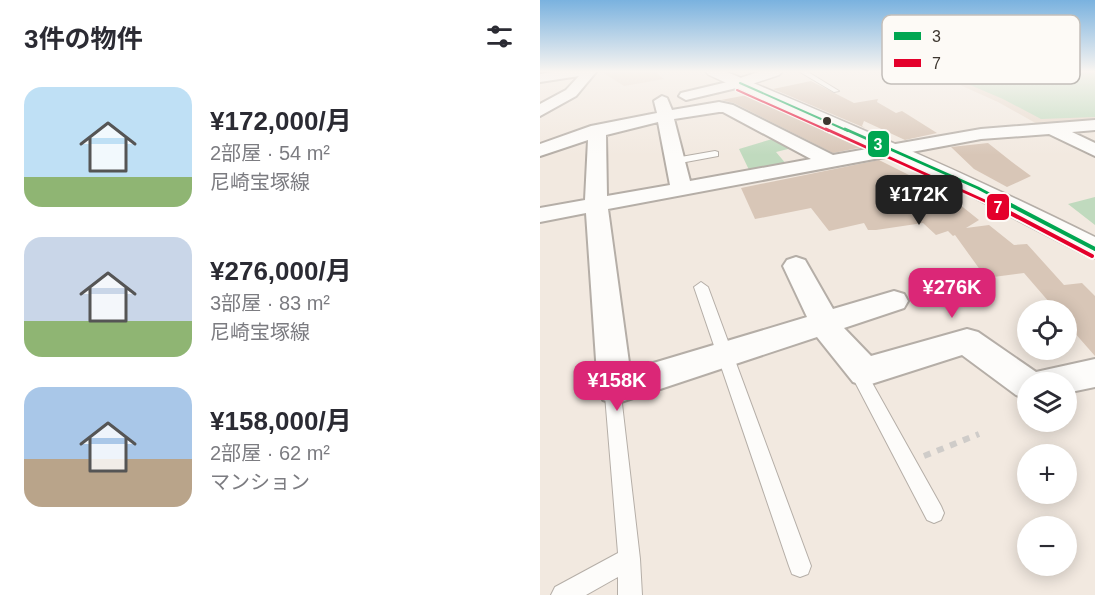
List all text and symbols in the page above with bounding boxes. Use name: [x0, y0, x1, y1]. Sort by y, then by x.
legend: [882, 15, 1080, 84]
icon: filters: [483, 20, 516, 53]
text: 3件の物件: [24, 24, 142, 54]
text: 3: [932, 28, 941, 45]
text: 7: [932, 55, 941, 72]
text: ¥172,000/月: [210, 106, 352, 136]
icon: home: [72, 111, 144, 183]
unlabelled marker: [821, 115, 833, 127]
line badge: 3: [867, 130, 890, 158]
text: 3: [874, 136, 883, 153]
text: 2部屋 · 54 m²: [210, 142, 330, 164]
text: 尼崎宝塚線: [210, 171, 310, 193]
pin: ¥172K: [877, 175, 961, 226]
text: ¥172K: [890, 183, 948, 205]
line badge: 7: [986, 193, 1010, 221]
text: 7: [994, 199, 1003, 216]
text: ¥276,000/月: [210, 256, 352, 286]
icon: home: [72, 261, 144, 333]
pin: ¥276K: [910, 268, 994, 319]
text: ¥276K: [923, 276, 981, 298]
text: 3部屋 · 83 m²: [210, 292, 330, 314]
map controls: [1017, 300, 1077, 576]
button: locate: [1017, 300, 1077, 360]
text: 尼崎宝塚線: [210, 321, 310, 343]
pin: ¥158K: [575, 361, 659, 412]
text: ¥158K: [588, 369, 646, 391]
button: layers: [1017, 372, 1077, 432]
text: ¥158,000/月: [210, 406, 352, 436]
icon: home: [72, 411, 144, 483]
text: 2部屋 · 62 m²: [210, 442, 330, 464]
button: +: [1017, 444, 1077, 504]
text: マンション: [210, 471, 310, 493]
button: −: [1017, 516, 1077, 576]

